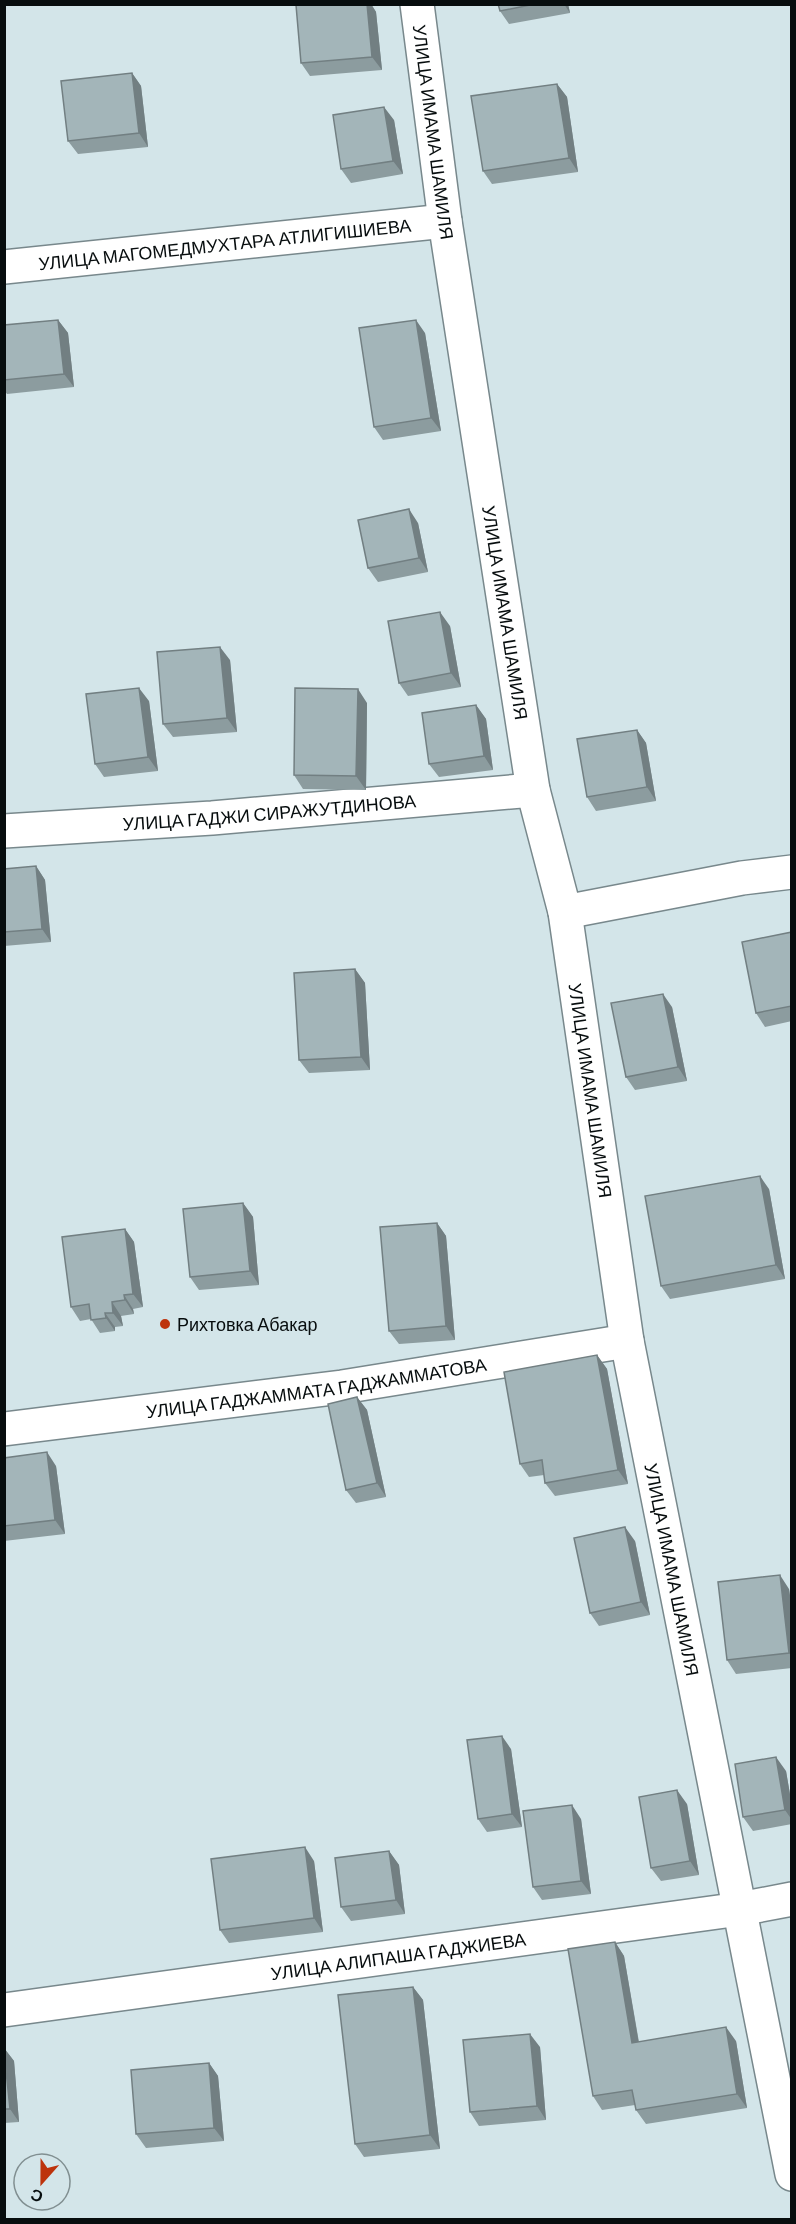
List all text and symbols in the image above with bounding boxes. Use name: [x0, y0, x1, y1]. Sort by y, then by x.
street label: УЛИЦА ИМАМА ШАМИЛЯ: [409, 23, 459, 241]
street label: УЛИЦА МАГОМЕДМУХТАРА АТЛИГИШИЕВА: [37, 214, 412, 274]
street label: УЛИЦА ИМАМА ШАМИЛЯ: [478, 504, 533, 721]
street label: УЛИЦА ГАДЖИ СИРАЖУТДИНОВА: [122, 789, 417, 835]
street label: УЛИЦА ИМАМА ШАМИЛЯ: [564, 982, 617, 1199]
place label: Рихтовка Абакар: [177, 1313, 318, 1335]
marker: Рихтовка Абакар: [158, 1317, 172, 1331]
street label: УЛИЦА ГАДЖАММАТА ГАДЖАММАТОВА: [145, 1353, 488, 1422]
street label: УЛИЦА ИМАМА ШАМИЛЯ: [640, 1461, 704, 1678]
street label: УЛИЦА АЛИПАША ГАДЖИЕВА: [269, 1928, 527, 1984]
north arrow: [12, 2152, 72, 2212]
text: С: [27, 2185, 45, 2207]

